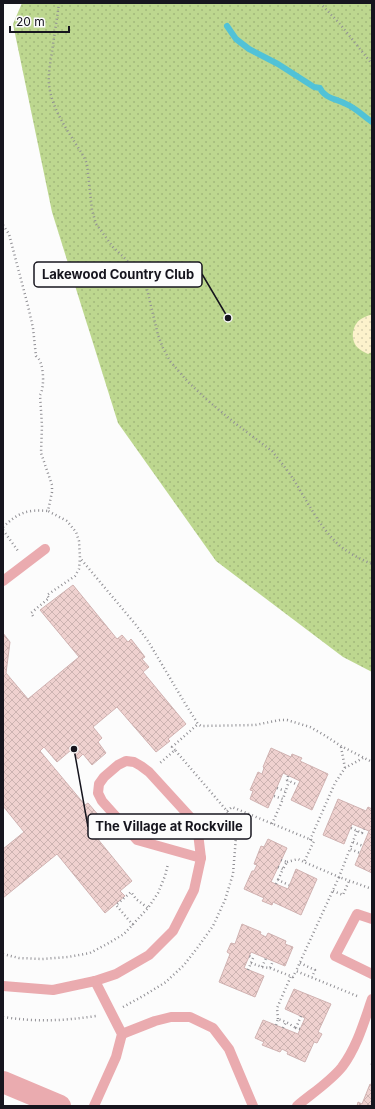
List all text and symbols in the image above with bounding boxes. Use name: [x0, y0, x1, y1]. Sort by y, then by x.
scale bar: [10, 8, 69, 34]
text: 20 m: [16, 14, 45, 29]
callout: Lakewood Country Club: [34, 262, 202, 287]
text: Lakewood Country Club: [42, 266, 194, 282]
callout: The Village at Rockville: [88, 814, 251, 839]
text: The Village at Rockville: [95, 818, 243, 834]

